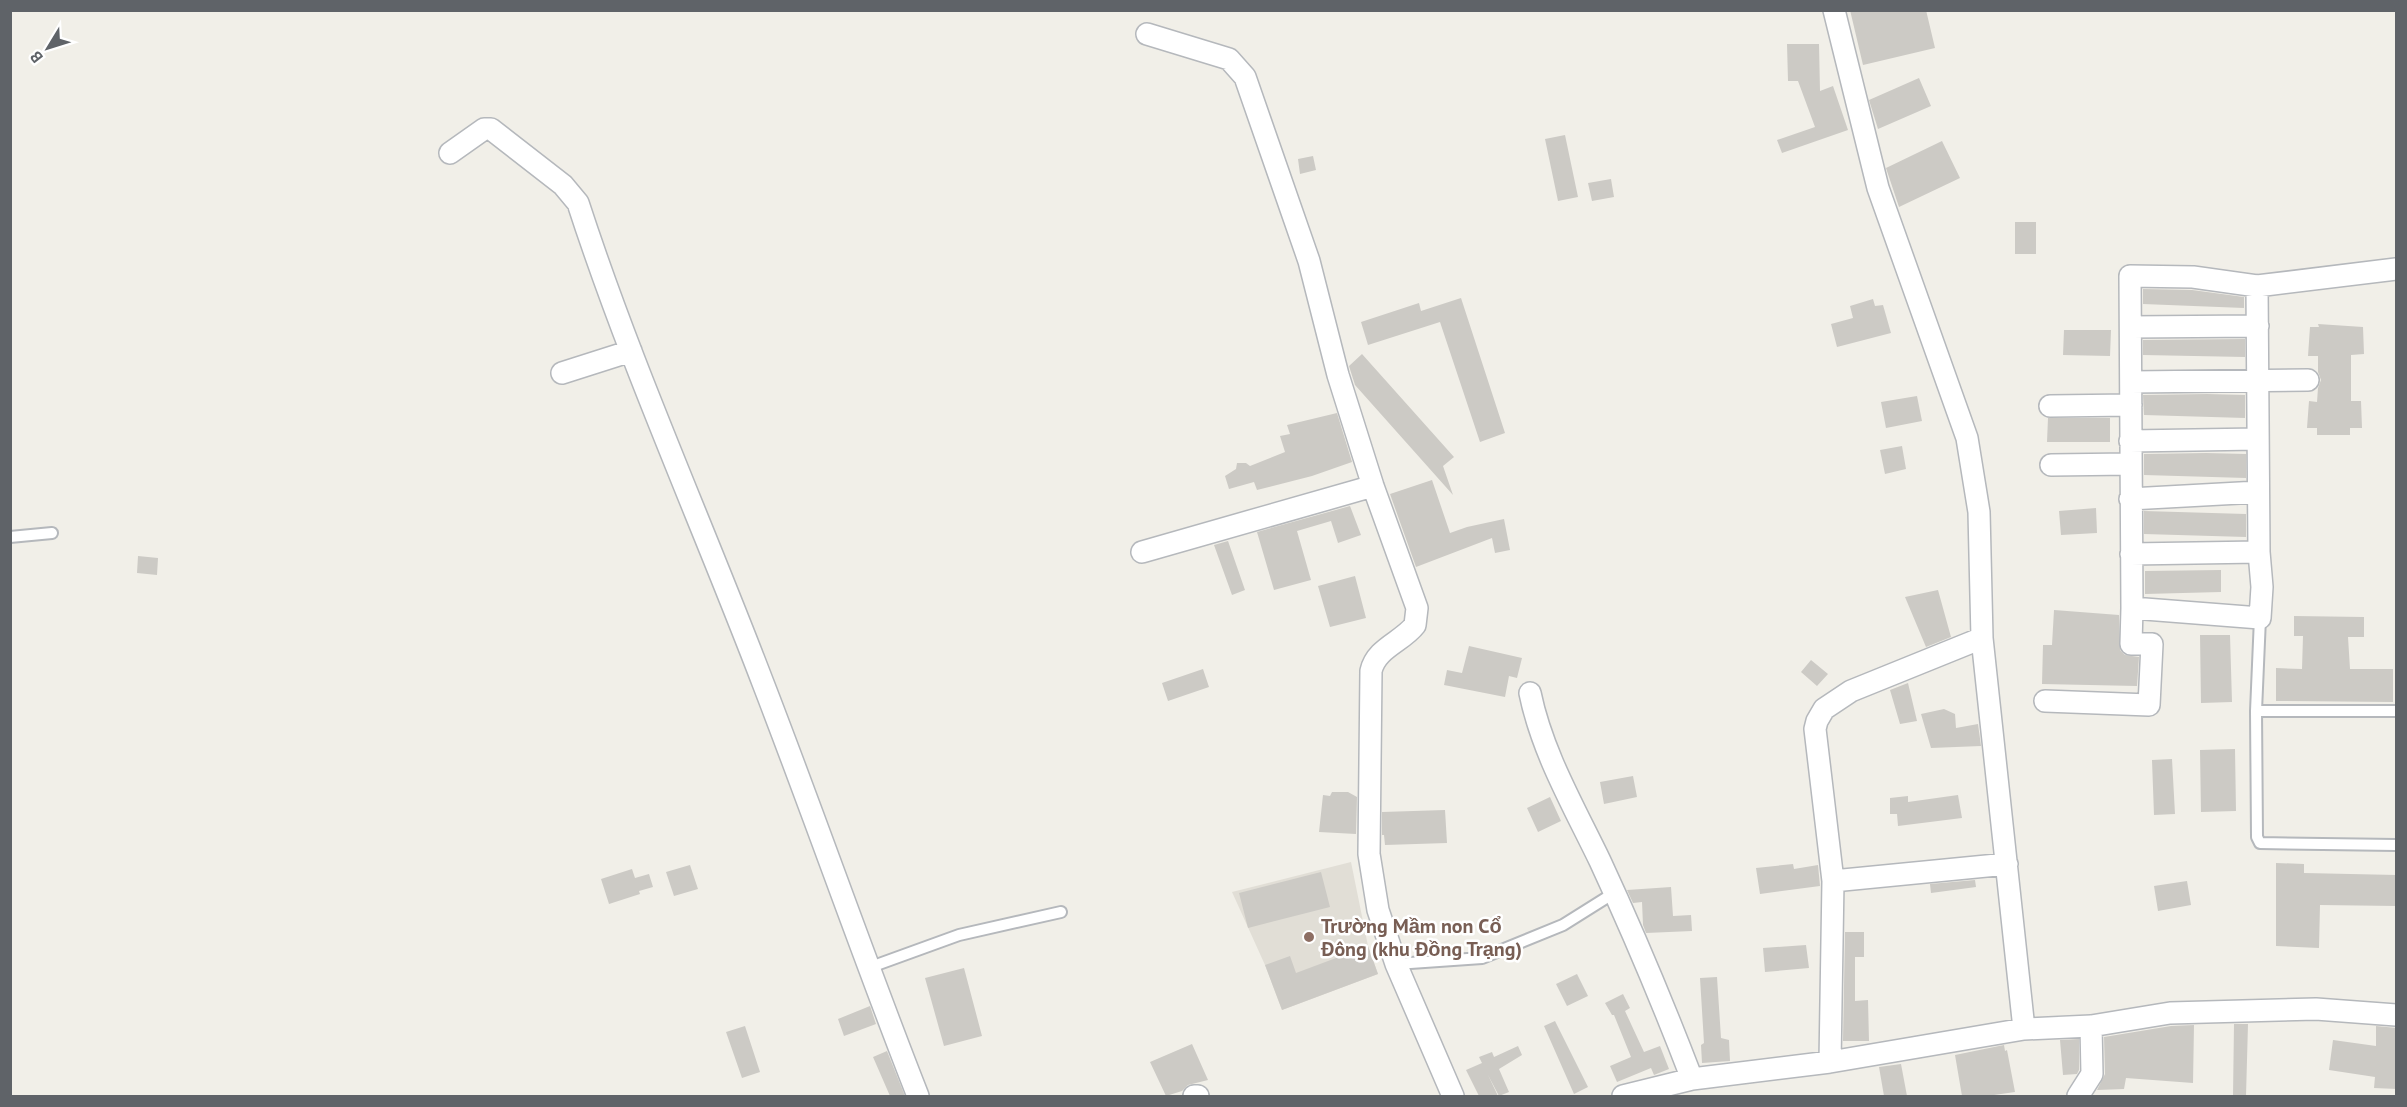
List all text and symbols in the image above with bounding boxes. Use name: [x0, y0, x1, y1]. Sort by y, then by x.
north arrow: [18, 18, 78, 78]
text: B: [25, 47, 47, 67]
place label: Trường Mầm non Cổ Đông (khu Đồng Trạng): [1320, 913, 1522, 962]
marker: Trường Mầm non Cổ Đông (khu Đồng Trạng): [1302, 930, 1316, 944]

